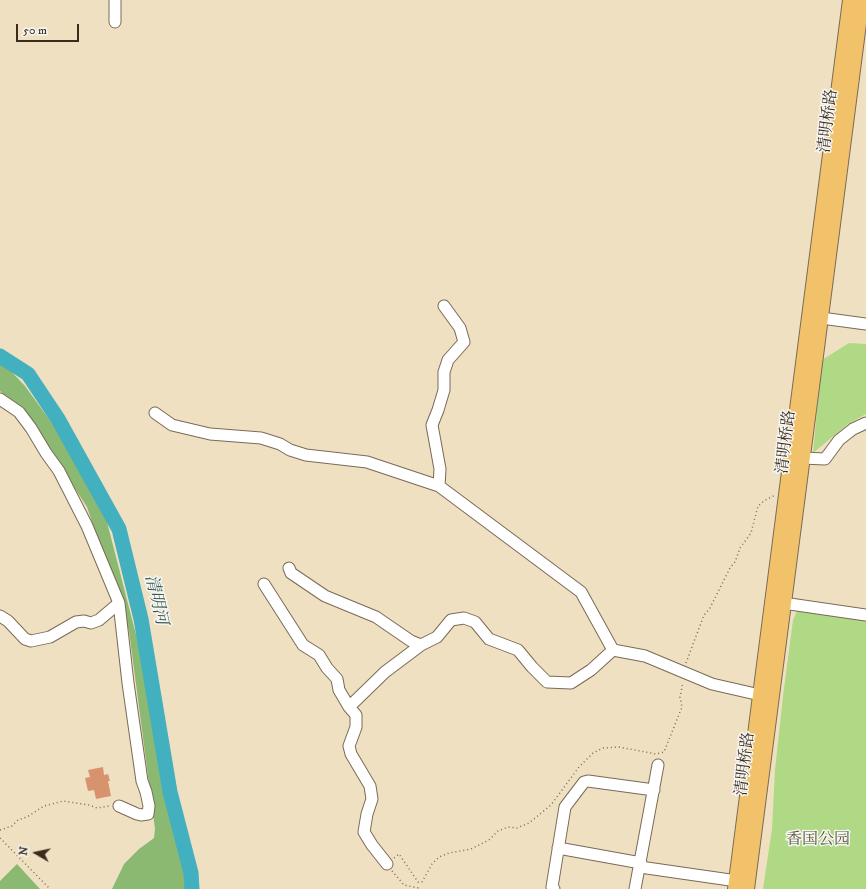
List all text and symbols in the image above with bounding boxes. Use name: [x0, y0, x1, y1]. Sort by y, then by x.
scale bar: [18, 16, 81, 42]
text: 50 m: [23, 23, 47, 38]
street label: 清明桥路: [816, 88, 842, 154]
street label: 清明桥路: [774, 409, 800, 475]
water label: 清明河: [139, 573, 171, 627]
street label: 清明桥路: [733, 731, 759, 797]
park label: 香国公园: [786, 831, 850, 851]
north arrow: [16, 833, 56, 873]
text: N: [17, 846, 32, 857]

